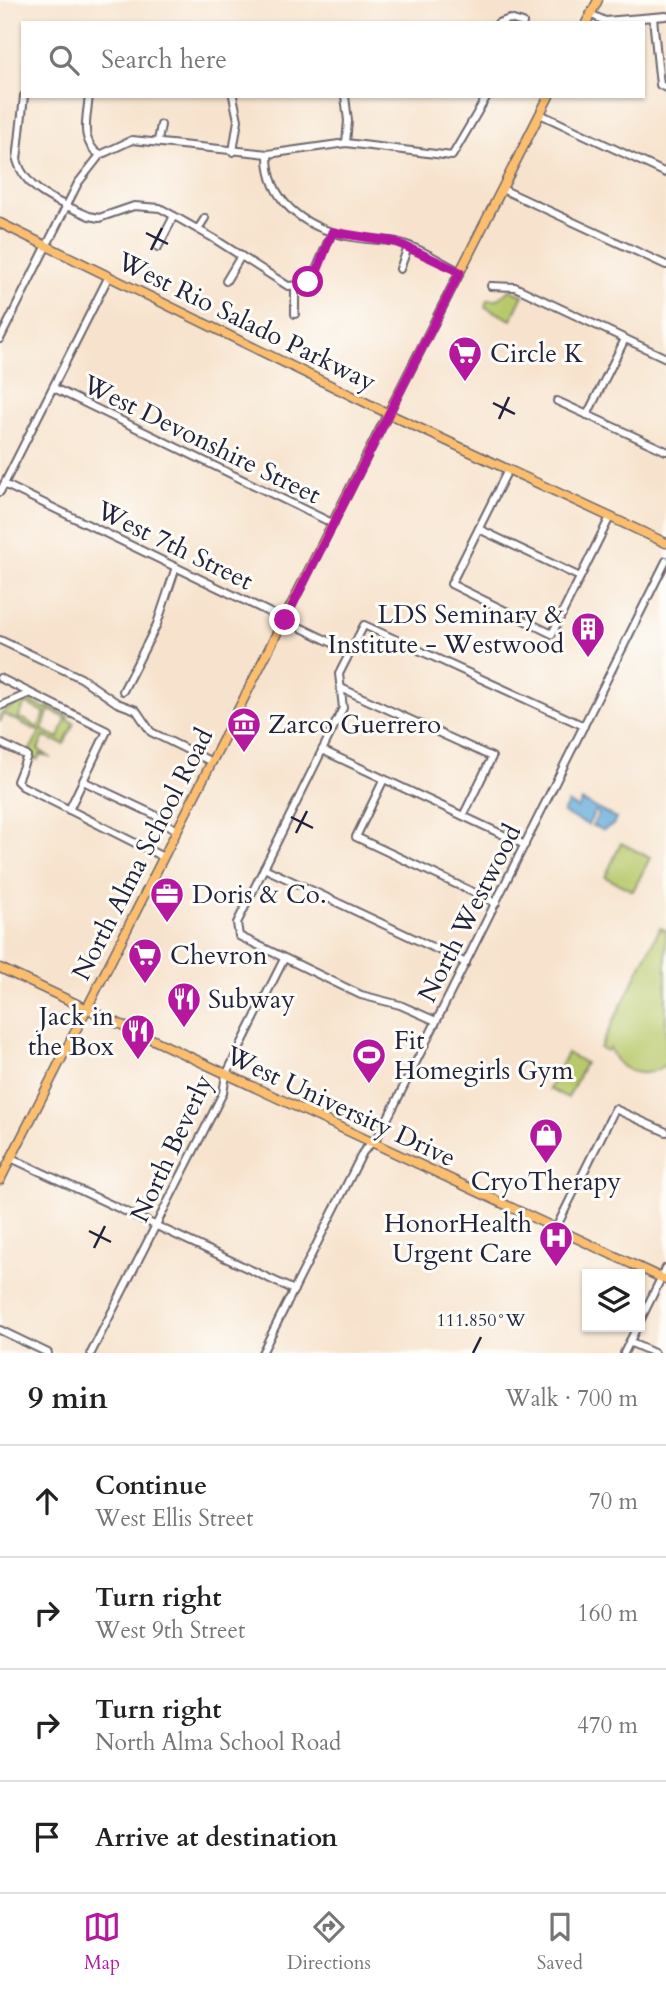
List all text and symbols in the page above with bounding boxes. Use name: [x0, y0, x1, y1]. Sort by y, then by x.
search box: [21, 21, 645, 98]
icon: search: [45, 41, 83, 79]
text: Search here: [101, 42, 227, 77]
street label: West Rio Salado Parkway: [111, 243, 382, 399]
route start: [292, 266, 323, 297]
supermarket icon: Circle K: [446, 334, 484, 383]
place label: Circle K: [490, 336, 584, 371]
street label: West Devonshire Street: [76, 366, 326, 512]
street label: West 7th Street: [90, 492, 259, 598]
place label: LDS Seminary & Institute - Westwood: [328, 597, 564, 662]
route end: [269, 604, 300, 635]
building icon: LDS Seminary & Institute - Westwood: [569, 610, 607, 659]
museum icon: Zarco Guerrero: [225, 705, 263, 754]
place label: Zarco Guerrero: [268, 707, 441, 742]
street label: North Alma School Road: [64, 722, 221, 986]
street label: North Westwood: [409, 818, 529, 1008]
office icon: Doris & Co.: [148, 875, 186, 924]
place label: Doris & Co.: [192, 877, 327, 912]
supermarket icon: Chevron: [126, 936, 164, 985]
place label: Chevron: [170, 938, 268, 973]
restaurant icon: Subway: [165, 980, 203, 1029]
place label: Subway: [208, 982, 295, 1017]
place label: Jack in the Box: [28, 999, 114, 1064]
restaurant icon: Jack in the Box: [119, 1012, 157, 1061]
place label: Fit Homegirls Gym: [394, 1023, 574, 1088]
sports icon: Fit Homegirls Gym: [350, 1036, 388, 1085]
street label: West University Drive: [219, 1037, 461, 1175]
street label: North Beverly: [122, 1068, 221, 1228]
shop icon: CryoTherapy: [527, 1116, 565, 1165]
place label: CryoTherapy: [471, 1164, 622, 1199]
place label: HonorHealth Urgent Care: [384, 1206, 532, 1271]
hospital icon: HonorHealth Urgent Care: [537, 1219, 575, 1268]
map controls: [582, 1269, 645, 1332]
button: layers: [582, 1269, 645, 1332]
text: 111.850°W: [437, 1308, 526, 1333]
text: 9 min: [28, 1378, 108, 1419]
text: Walk · 700 m: [505, 1383, 638, 1414]
text: Continue: [95, 1468, 207, 1503]
icon: ahead: [28, 1482, 66, 1520]
text: 70 m: [589, 1486, 638, 1517]
text: West Ellis Street: [95, 1503, 254, 1534]
text: Turn right: [95, 1580, 222, 1615]
icon: right: [28, 1594, 66, 1632]
text: 160 m: [577, 1598, 638, 1629]
text: West 9th Street: [95, 1615, 245, 1646]
text: Turn right: [95, 1692, 222, 1727]
icon: right: [28, 1706, 66, 1744]
text: 470 m: [577, 1710, 638, 1741]
text: North Alma School Road: [95, 1727, 341, 1758]
icon: arrive: [28, 1818, 66, 1856]
text: Arrive at destination: [95, 1820, 338, 1855]
tab: Map: [83, 1908, 121, 1976]
tab: Directions: [287, 1908, 371, 1976]
tab: Saved: [537, 1908, 583, 1976]

